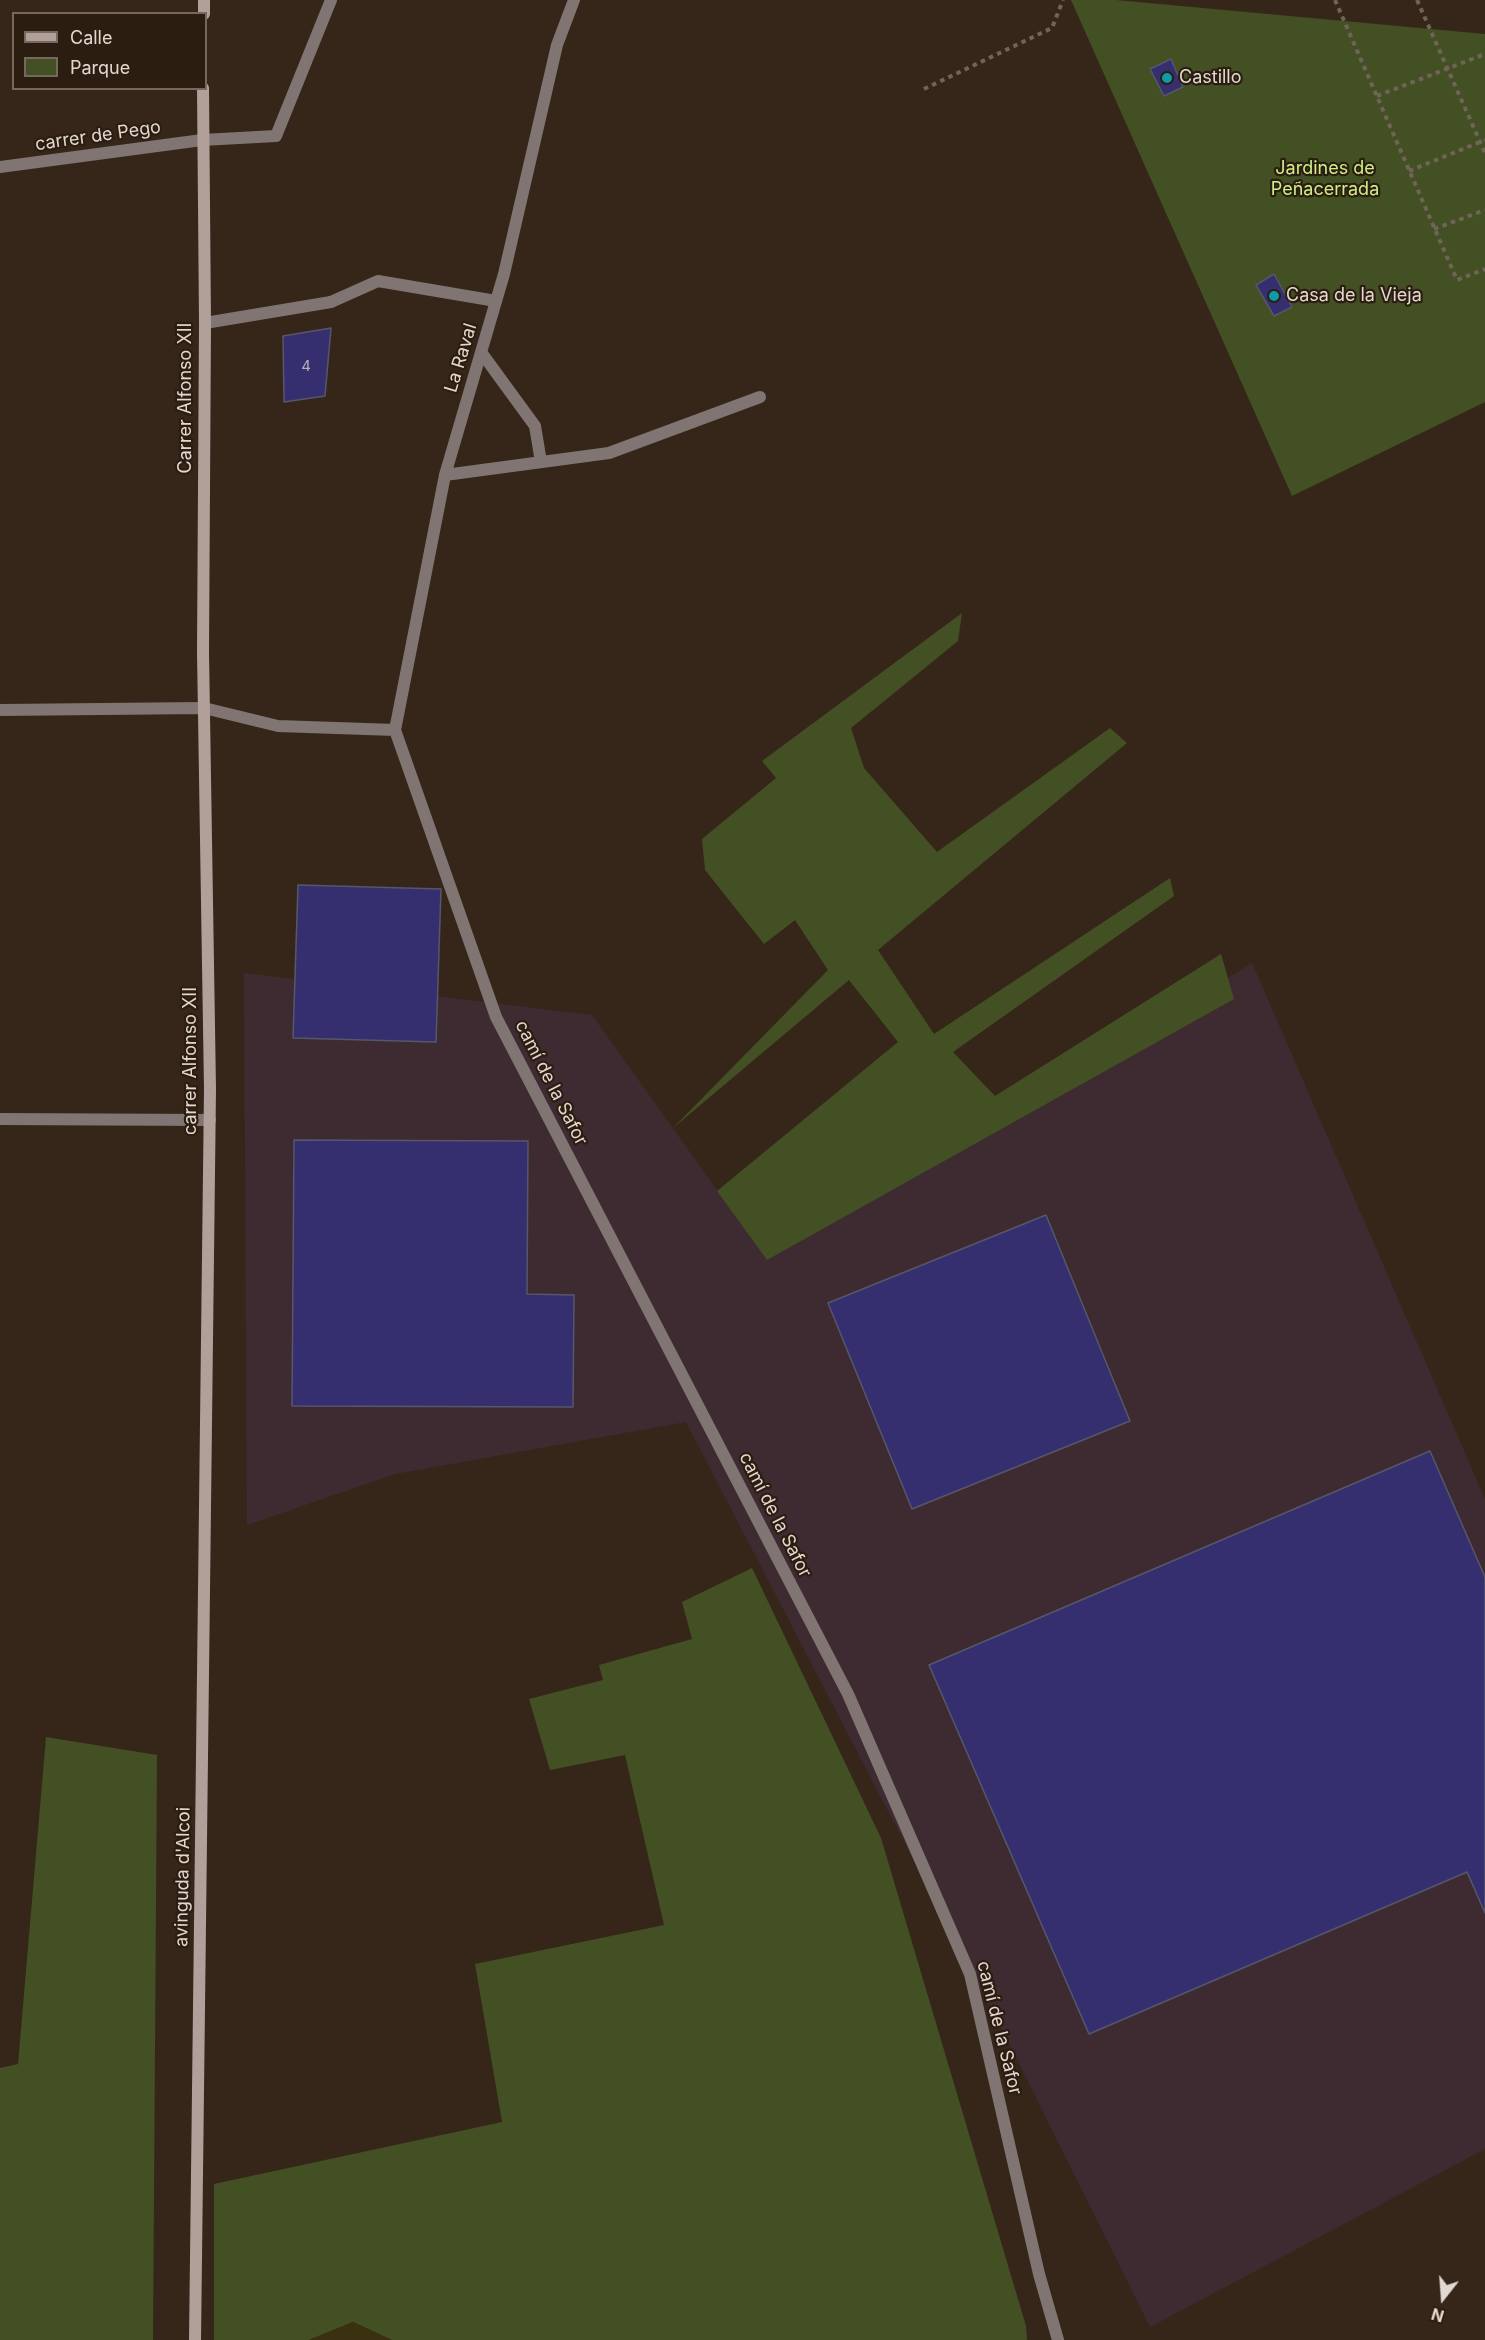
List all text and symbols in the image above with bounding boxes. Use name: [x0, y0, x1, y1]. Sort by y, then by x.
legend: [12, 12, 207, 90]
text: Calle: [70, 27, 112, 48]
text: Parque: [70, 57, 130, 78]
place label: Castillo: [1179, 67, 1242, 89]
marker: Castillo: [1160, 71, 1174, 85]
street label: carrer de Pego: [34, 116, 162, 156]
park label: Jardines de Peñacerrada: [1271, 158, 1379, 201]
place label: Casa de la Vieja: [1286, 285, 1422, 307]
marker: Casa de la Vieja: [1267, 289, 1281, 303]
street label: La Raval: [440, 321, 482, 395]
street label: Carrer Alfonso XII: [175, 323, 197, 473]
house number: 4: [301, 357, 311, 375]
street label: carrer Alfonso XII: [180, 987, 202, 1135]
street label: camí de la Safor: [510, 1017, 592, 1149]
street label: camí de la Safor: [734, 1449, 816, 1581]
street label: avinguda d'Alcoi: [171, 1807, 195, 1947]
street label: camí de la Safor: [972, 1959, 1026, 2097]
north arrow: [1413, 2268, 1473, 2328]
text: N: [1429, 2304, 1447, 2327]

